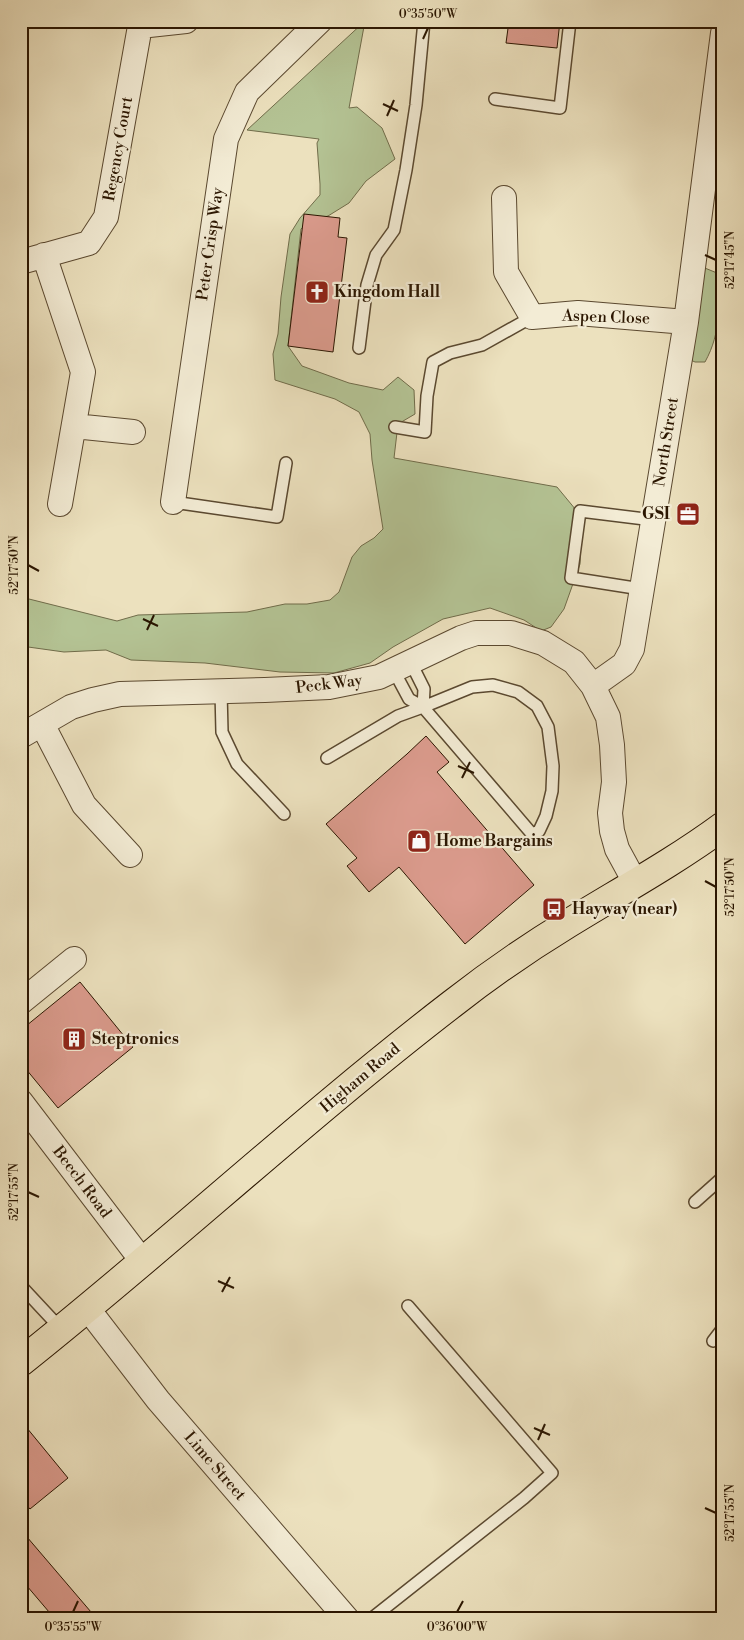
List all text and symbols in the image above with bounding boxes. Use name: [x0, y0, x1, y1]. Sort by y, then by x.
text: 0°35'50"W: [399, 7, 458, 22]
street label: Regency Court: [99, 95, 137, 203]
street label: Peter Crisp Way: [192, 186, 228, 302]
text: 52°17'45"N: [723, 231, 738, 289]
church icon: Kingdom Hall: [304, 279, 330, 305]
place label: Kingdom Hall: [334, 282, 441, 302]
street label: Aspen Close: [561, 305, 650, 329]
street label: North Street: [649, 396, 683, 488]
office icon: GSI: [675, 501, 701, 527]
place label: GSI: [642, 504, 670, 524]
text: 52°17'50"N: [7, 535, 22, 595]
street label: Peck Way: [295, 670, 364, 698]
shop icon: Home Bargains: [406, 828, 432, 854]
place label: Home Bargains: [436, 831, 553, 851]
text: 52°17'50"N: [723, 857, 738, 917]
bus stop icon: Hayway (near): [541, 896, 567, 922]
place label: Hayway (near): [572, 899, 677, 919]
building icon: Steptronics: [61, 1026, 87, 1052]
place label: Steptronics: [92, 1029, 179, 1049]
street label: Higham Road: [316, 1039, 404, 1117]
street label: Beech Road: [48, 1141, 116, 1222]
text: 52°17'55"N: [7, 1163, 22, 1221]
street label: Lime Street: [180, 1427, 251, 1505]
text: 52°17'55"N: [723, 1484, 738, 1542]
text: 0°35'55"W: [44, 1620, 103, 1635]
text: 0°36'00"W: [427, 1620, 488, 1635]

